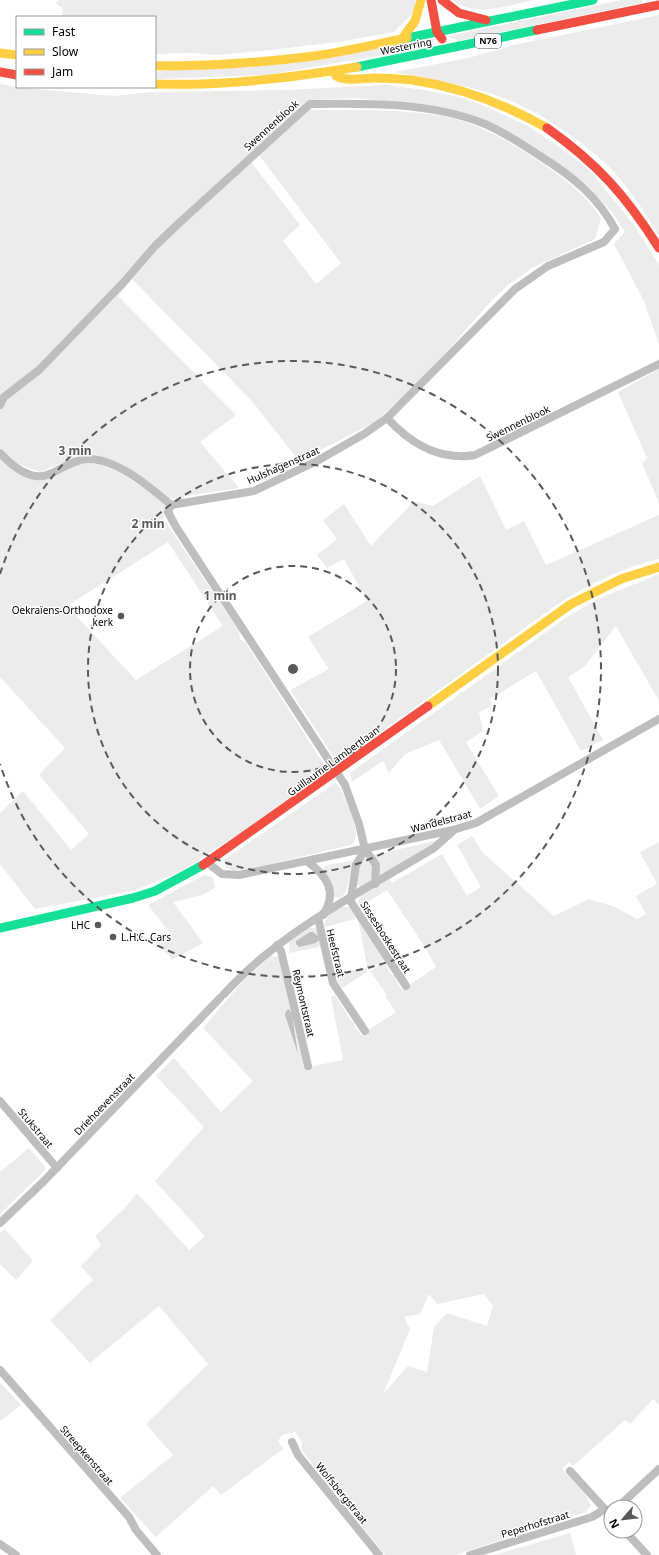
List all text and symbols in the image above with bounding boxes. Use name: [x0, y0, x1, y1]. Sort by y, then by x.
legend: [16, 16, 156, 88]
text: Fast: [52, 23, 76, 40]
street label: Westerring: [379, 34, 433, 58]
road number: N76: [475, 34, 501, 48]
text: Slow: [52, 43, 79, 60]
text: Jam: [51, 63, 73, 80]
street label: Swennenblook: [241, 96, 302, 153]
street label: Swennenblook: [484, 401, 553, 444]
text: 3 min: [58, 442, 92, 459]
street label: Hulshagenstraat: [245, 443, 322, 487]
text: 2 min: [131, 515, 165, 532]
text: 1 min: [203, 587, 237, 604]
place label: Oekraïens-Orthodoxe kerk: [12, 603, 114, 629]
marker: Oekraïens-Orthodoxe kerk: [116, 611, 126, 621]
centre of rings: [286, 662, 300, 676]
street label: Guillaume Lambertlaan: [284, 723, 382, 799]
street label: Wandelstraat: [409, 806, 473, 836]
street label: Sissesboskestraat: [357, 898, 415, 976]
place label: LHC: [71, 918, 91, 932]
marker: LHC: [93, 920, 103, 930]
street label: Heefstraat: [323, 927, 349, 979]
place label: L.H.C. Cars: [121, 930, 171, 944]
marker: L.H.C. Cars: [108, 932, 118, 942]
street label: Reymontstraat: [289, 968, 319, 1039]
street label: Driehoevenstraat: [71, 1070, 138, 1138]
street label: Stukstraat: [15, 1105, 57, 1151]
street label: Streepkenstraat: [57, 1422, 117, 1488]
street label: Wolfsbergstraat: [313, 1459, 371, 1527]
north arrow: [603, 1499, 643, 1539]
street label: Peperhofstraat: [499, 1507, 571, 1541]
text: N: [605, 1516, 622, 1531]

